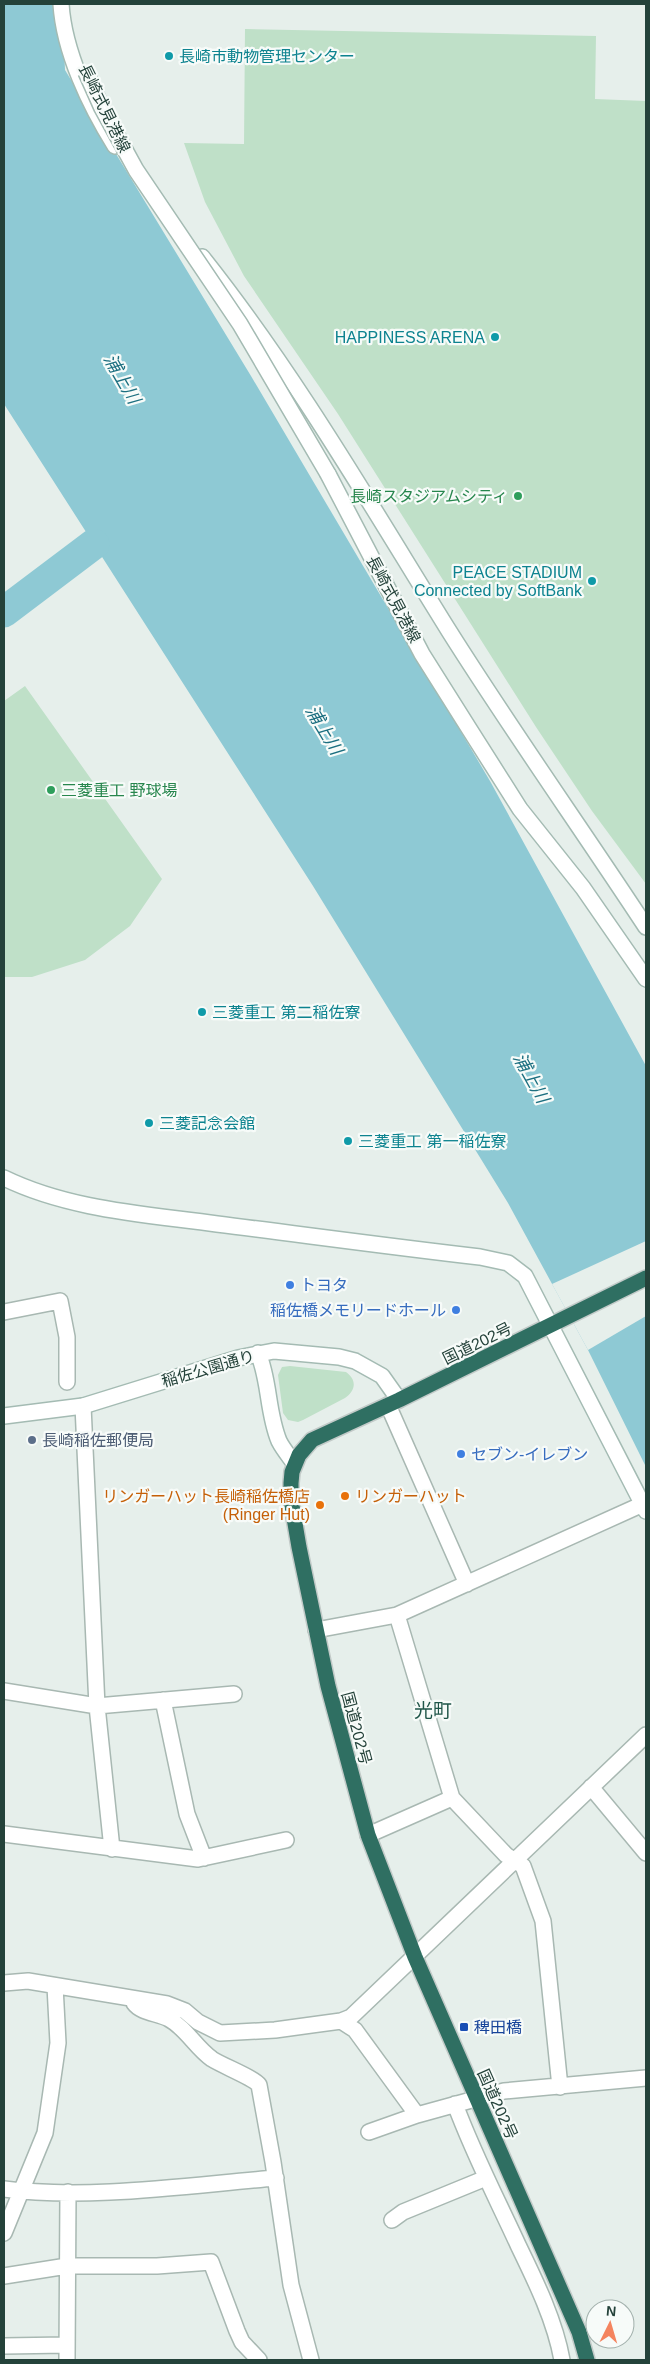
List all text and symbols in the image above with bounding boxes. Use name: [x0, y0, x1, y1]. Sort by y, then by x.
place label: 長崎市動物管理センター: [179, 48, 355, 65]
marker: 長崎市動物管理センター: [163, 50, 175, 62]
street label: 長崎式見港線: [76, 61, 133, 155]
place label: HAPPINESS ARENA: [335, 329, 485, 346]
marker: HAPPINESS ARENA: [489, 331, 501, 343]
water label: 浦上川: [100, 351, 145, 409]
place label: 長崎スタジアムシティ: [350, 488, 508, 505]
marker: 長崎スタジアムシティ: [512, 490, 524, 502]
street label: 長崎式見港線: [364, 553, 424, 646]
place label: PEACE STADIUM Connected by SoftBank: [414, 564, 583, 599]
marker: PEACE STADIUM Connected by SoftBank: [586, 575, 598, 587]
water label: 浦上川: [302, 702, 348, 760]
place label: 三菱重工 野球場: [61, 782, 177, 799]
marker: 三菱重工 野球場: [45, 784, 57, 796]
place label: 三菱重工 第二稲佐寮: [212, 1004, 360, 1021]
marker: 三菱重工 第二稲佐寮: [196, 1006, 208, 1018]
water label: 浦上川: [509, 1050, 554, 1108]
place label: 三菱記念会館: [159, 1115, 255, 1132]
marker: 三菱記念会館: [143, 1117, 155, 1129]
place label: 三菱重工 第一稲佐寮: [358, 1133, 506, 1150]
marker: 三菱重工 第一稲佐寮: [342, 1135, 354, 1147]
place label: トヨタ: [300, 1277, 348, 1294]
marker: トヨタ: [284, 1279, 296, 1291]
place label: 稲佐橋メモリードホール: [270, 1302, 446, 1319]
marker: 稲佐橋メモリードホール: [450, 1304, 462, 1316]
street label: 国道202号: [440, 1319, 515, 1367]
street label: 稲佐公園通り: [160, 1347, 257, 1390]
place label: 長崎稲佐郵便局: [42, 1432, 154, 1449]
marker: 長崎稲佐郵便局: [26, 1434, 38, 1446]
place label: セブン-イレブン: [471, 1446, 588, 1463]
marker: セブン-イレブン: [455, 1448, 467, 1460]
place label: リンガーハット長崎稲佐橋店 (Ringer Hut): [102, 1488, 310, 1523]
place label: リンガーハット: [355, 1488, 467, 1505]
marker: リンガーハット: [339, 1490, 351, 1502]
marker: リンガーハット長崎稲佐橋店 (Ringer Hut): [314, 1499, 326, 1511]
street label: 国道202号: [339, 1690, 374, 1766]
district label: 光町: [414, 1700, 452, 1721]
place label: 稗田橋: [474, 2019, 522, 2036]
marker: 稗田橋: [458, 2021, 470, 2033]
street label: 国道202号: [475, 2067, 521, 2142]
north arrow: [585, 2299, 635, 2349]
text: N: [605, 2303, 617, 2319]

